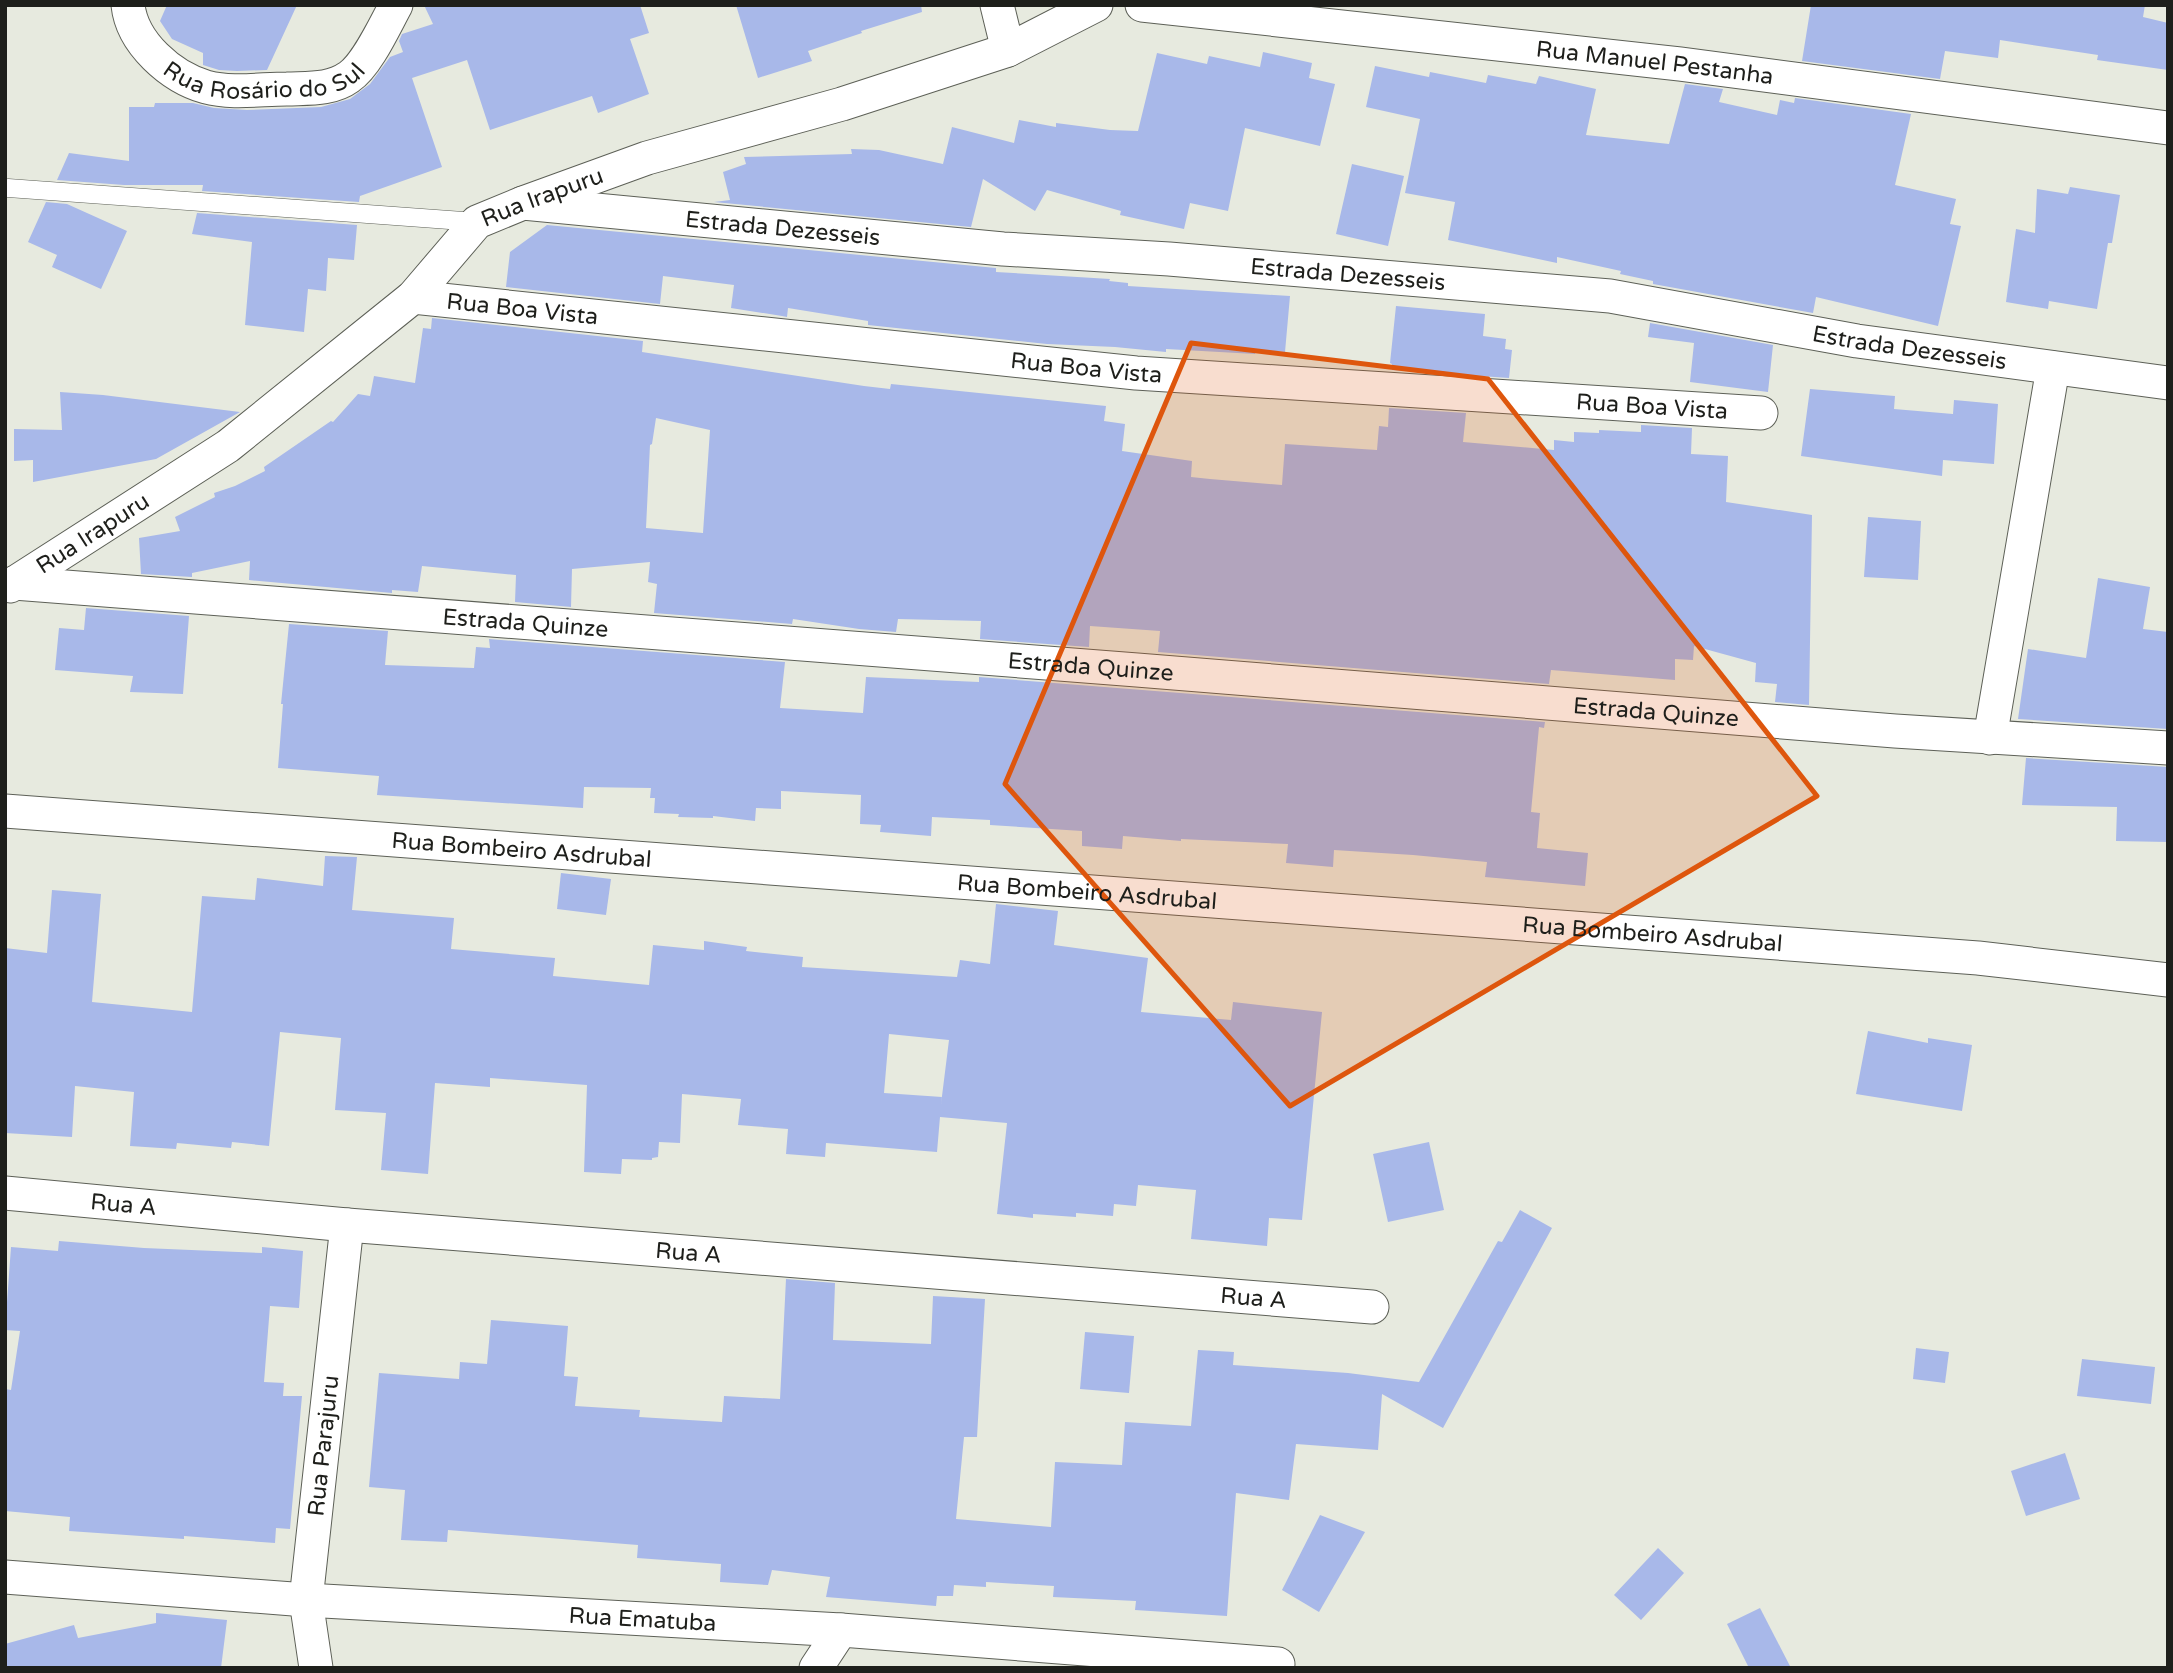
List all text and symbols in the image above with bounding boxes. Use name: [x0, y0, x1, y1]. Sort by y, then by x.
street label: Rua Manuel Pestanha: [1535, 35, 1775, 91]
street label: Rua Rosário do Sul: [158, 44, 364, 72]
text: Rua Rosário do Sul: [158, 56, 371, 106]
street label: Rua Irapuru: [477, 162, 607, 234]
street label: Estrada Dezesseis: [684, 206, 881, 252]
street label: Estrada Dezesseis: [1249, 253, 1446, 297]
street label: Rua Boa Vista: [445, 288, 599, 331]
street label: Estrada Dezesseis: [1810, 320, 2008, 376]
street label: Rua Boa Vista: [1009, 347, 1163, 390]
street label: Rua Boa Vista: [1575, 388, 1729, 426]
street label: Rua Irapuru: [31, 487, 155, 580]
street label: Estrada Quinze: [441, 603, 609, 644]
street label: Estrada Quinze: [1007, 647, 1175, 688]
street label: Estrada Quinze: [1572, 692, 1740, 733]
street label: Rua Bombeiro Asdrubal: [390, 827, 653, 874]
street label: Rua Bombeiro Asdrubal: [956, 869, 1218, 916]
street label: Rua Bombeiro Asdrubal: [1521, 911, 1783, 958]
street label: Rua A: [89, 1188, 158, 1222]
street label: Rua A: [654, 1237, 723, 1270]
street label: Rua A: [1219, 1282, 1288, 1315]
street label: Rua Parajuru: [302, 1374, 345, 1518]
street label: Rua Ematuba: [568, 1602, 717, 1638]

